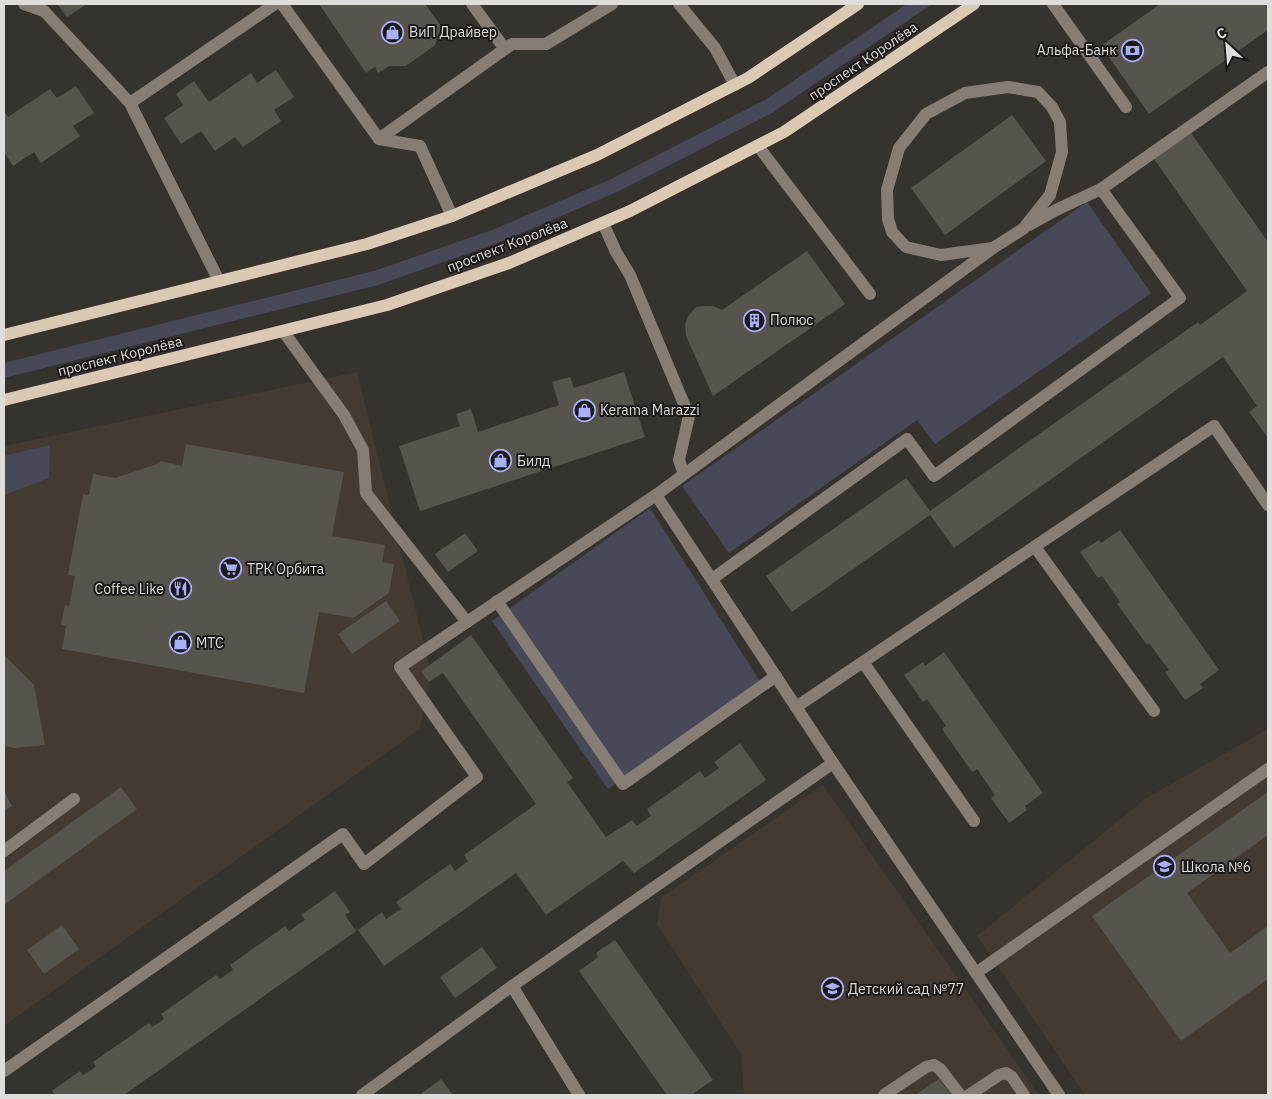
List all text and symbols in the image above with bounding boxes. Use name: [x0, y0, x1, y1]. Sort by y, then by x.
street label: проспект Королёва: [805, 18, 921, 104]
shop icon: ВиП Драйвер: [381, 20, 405, 44]
north arrow: [1202, 20, 1252, 70]
place label: ВиП Драйвер: [409, 23, 497, 41]
text: С: [1213, 23, 1229, 43]
bank icon: Альфа-Банк: [1121, 38, 1145, 62]
place label: Альфа-Банк: [1037, 41, 1117, 59]
street label: проспект Королёва: [444, 214, 570, 276]
building icon: Полюс: [742, 308, 766, 332]
place label: Полюс: [770, 311, 813, 329]
street label: проспект Королёва: [56, 332, 185, 380]
shop icon: Kerama Marazzi: [572, 398, 596, 422]
place label: Kerama Marazzi: [600, 401, 700, 419]
shop icon: Билд: [489, 449, 513, 473]
place label: Билд: [517, 452, 550, 470]
supermarket icon: ТРК Орбита: [219, 557, 243, 581]
place label: ТРК Орбита: [247, 560, 325, 578]
restaurant icon: Coffee Like: [168, 577, 192, 601]
place label: Coffee Like: [95, 580, 164, 598]
shop icon: МТС: [168, 631, 192, 655]
place label: МТС: [196, 634, 224, 652]
school or university icon: Школа №6: [1153, 855, 1177, 879]
place label: Школа №6: [1181, 858, 1251, 876]
school or university icon: Детский сад №77: [820, 977, 844, 1001]
place label: Детский сад №77: [848, 980, 964, 998]

